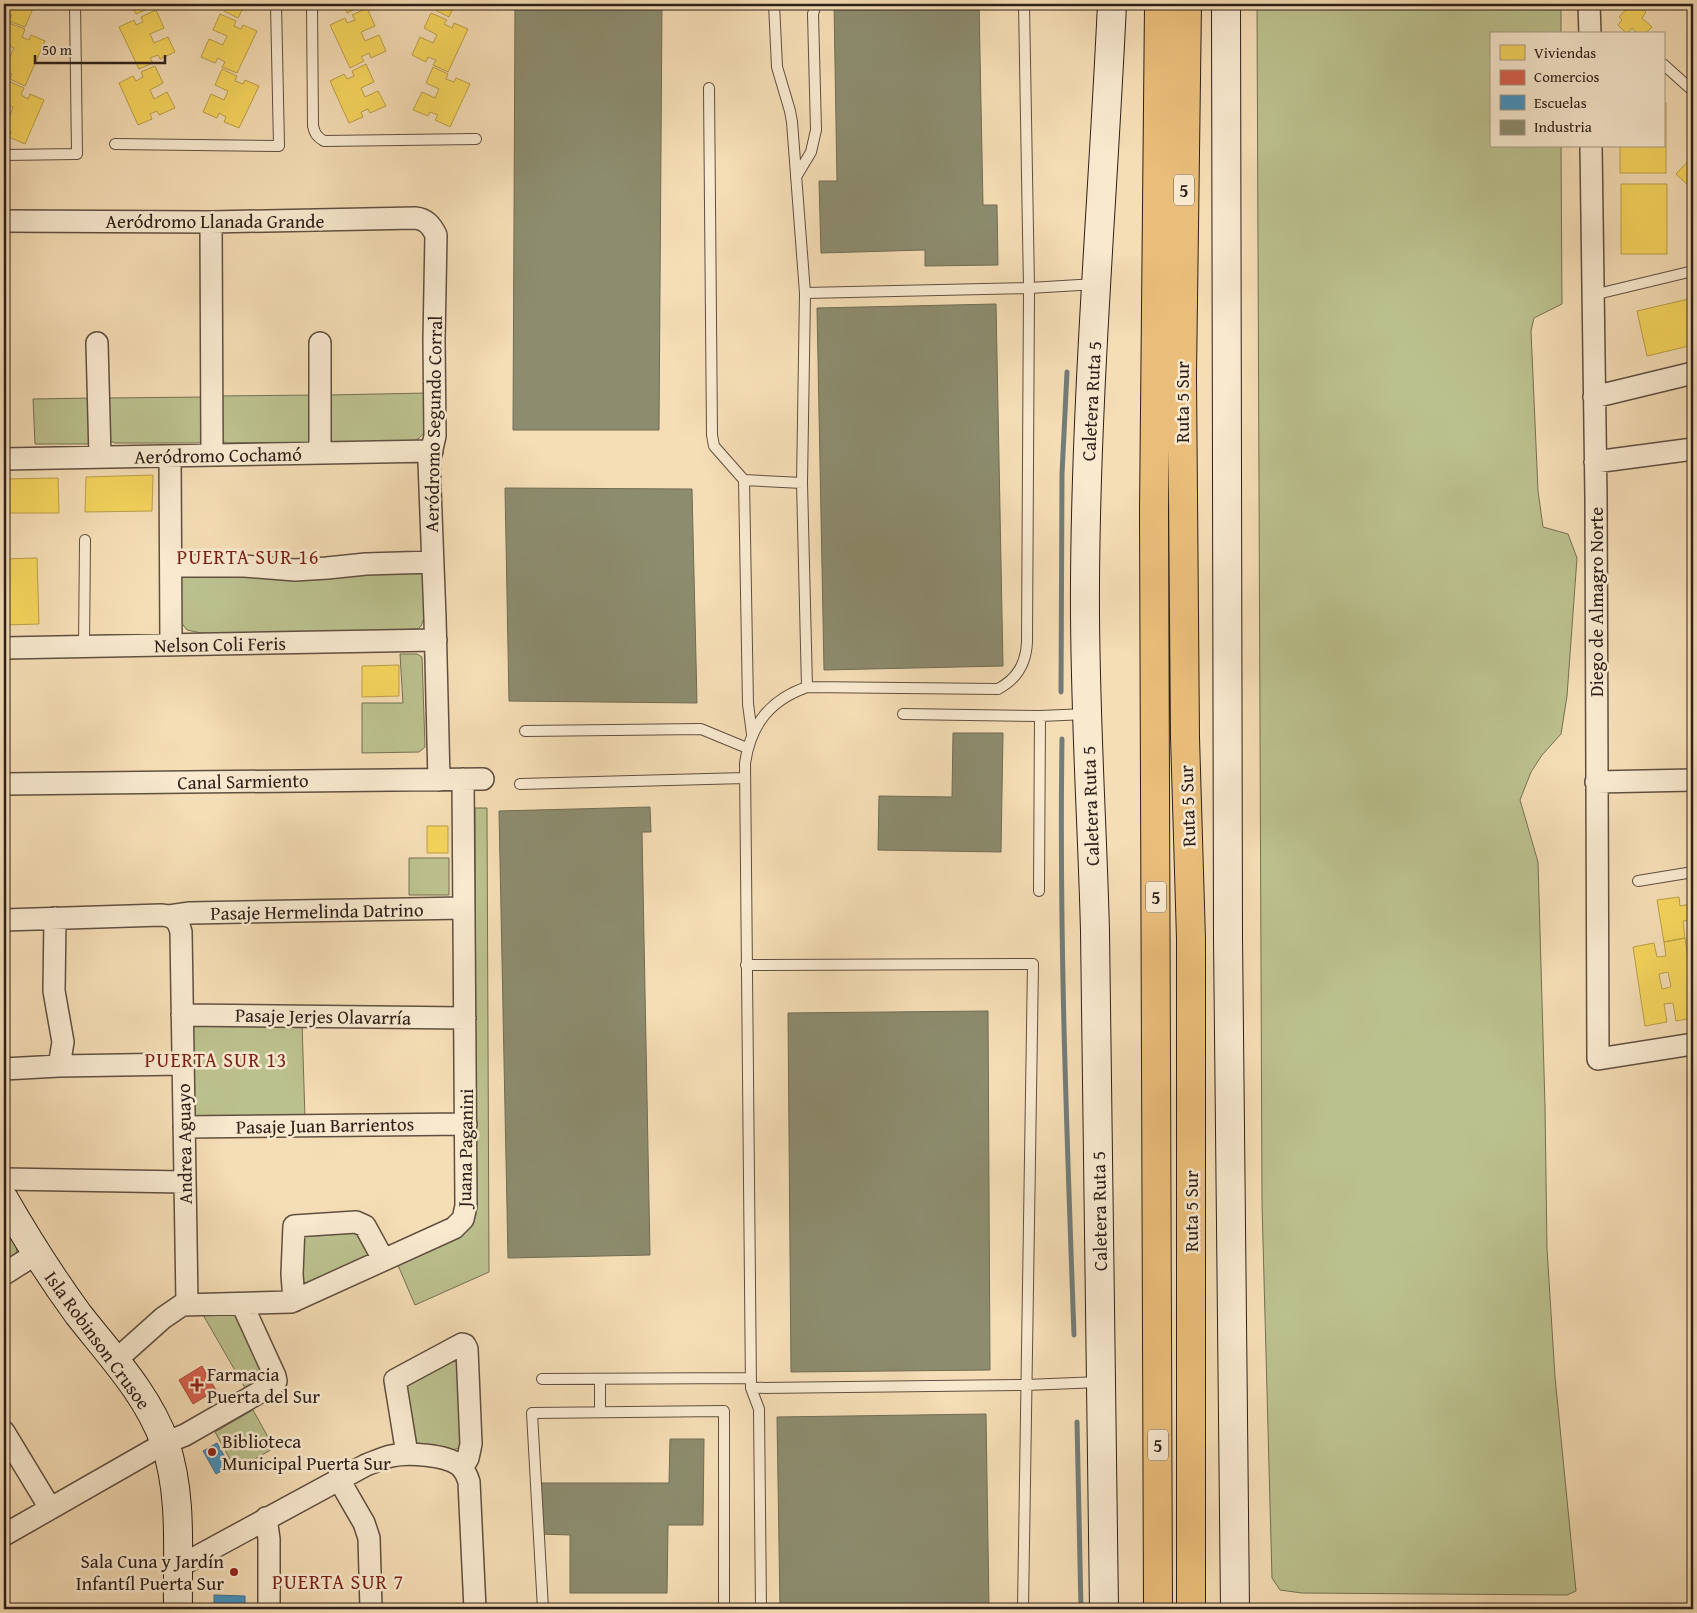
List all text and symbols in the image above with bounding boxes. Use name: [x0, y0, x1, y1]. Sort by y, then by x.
scale bar: [35, 32, 165, 64]
legend: [1490, 32, 1664, 148]
text: 50 m: [42, 39, 73, 60]
text: Viviendas: [1534, 42, 1596, 63]
text: Comercios: [1534, 66, 1600, 87]
text: Escuelas: [1534, 92, 1587, 113]
text: Industria: [1534, 116, 1592, 137]
road number: 5: [1174, 174, 1194, 206]
street label: Aeródromo Llanada Grande: [106, 207, 324, 235]
street label: Aeródromo Segundo Corral: [417, 315, 449, 533]
street label: Caletera Ruta 5: [1074, 340, 1108, 462]
street label: Ruta 5 Sur: [1168, 361, 1196, 443]
street label: Aeródromo Cochamó: [134, 440, 302, 470]
street label: Diego de Almagro Norte: [1582, 507, 1610, 697]
district label: PUERTA SUR 16: [177, 542, 319, 571]
street label: Nelson Coli Feris: [154, 629, 286, 659]
street label: Caletera Ruta 5: [1074, 745, 1106, 867]
street label: Ruta 5 Sur: [1172, 764, 1202, 847]
street label: Canal Sarmiento: [177, 766, 309, 796]
road number: 5: [1146, 882, 1166, 912]
street label: Pasaje Hermelinda Datrino: [210, 895, 424, 927]
street label: Pasaje Jerjes Olavarría: [235, 1000, 411, 1032]
district label: PUERTA SUR 13: [145, 1045, 287, 1074]
street label: Andrea Aguayo: [169, 1083, 199, 1205]
street label: Juana Paganini: [450, 1088, 480, 1210]
street label: Pasaje Juan Barrientos: [236, 1109, 414, 1141]
street label: Caletera Ruta 5: [1084, 1151, 1114, 1271]
street label: Ruta 5 Sur: [1177, 1170, 1205, 1252]
street label: Isla Robinson Crusoe: [38, 1265, 158, 1415]
place label: Farmacia Puerta del Sur: [207, 1360, 320, 1410]
marker: Farmacia Puerta del Sur: [191, 1379, 203, 1391]
place label: Biblioteca Municipal Puerta Sur: [222, 1427, 391, 1477]
road number: 5: [1148, 1430, 1168, 1460]
marker: Biblioteca Municipal Puerta Sur: [206, 1446, 218, 1458]
place label: Sala Cuna y Jardín Infantíl Puerta Sur: [76, 1547, 224, 1597]
marker: Sala Cuna y Jardín Infantíl Puerta Sur: [228, 1566, 240, 1578]
district label: PUERTA SUR 7: [272, 1567, 404, 1596]

